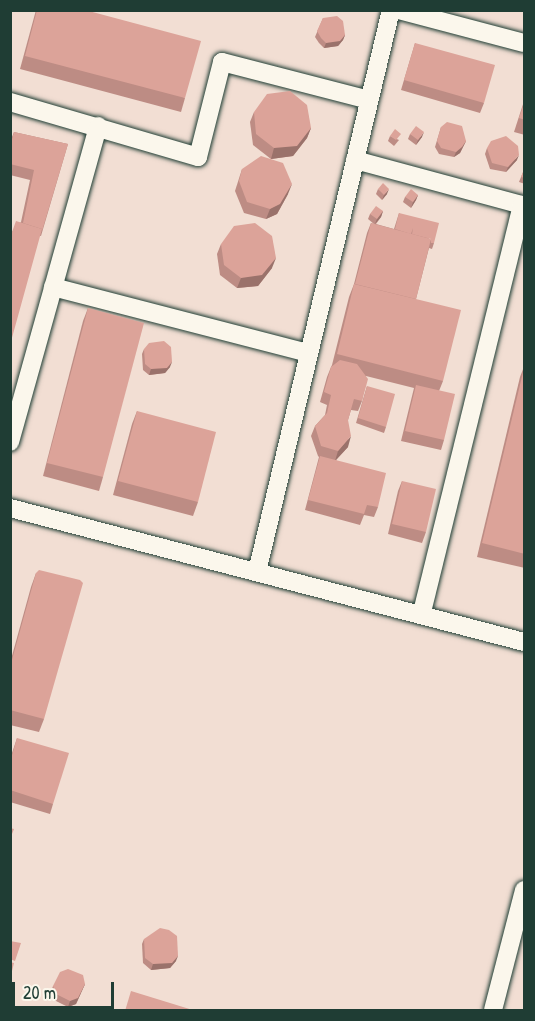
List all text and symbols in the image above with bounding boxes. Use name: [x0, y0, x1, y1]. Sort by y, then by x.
scale bar: [15, 970, 117, 1008]
text: 20 m: [23, 980, 56, 1005]

